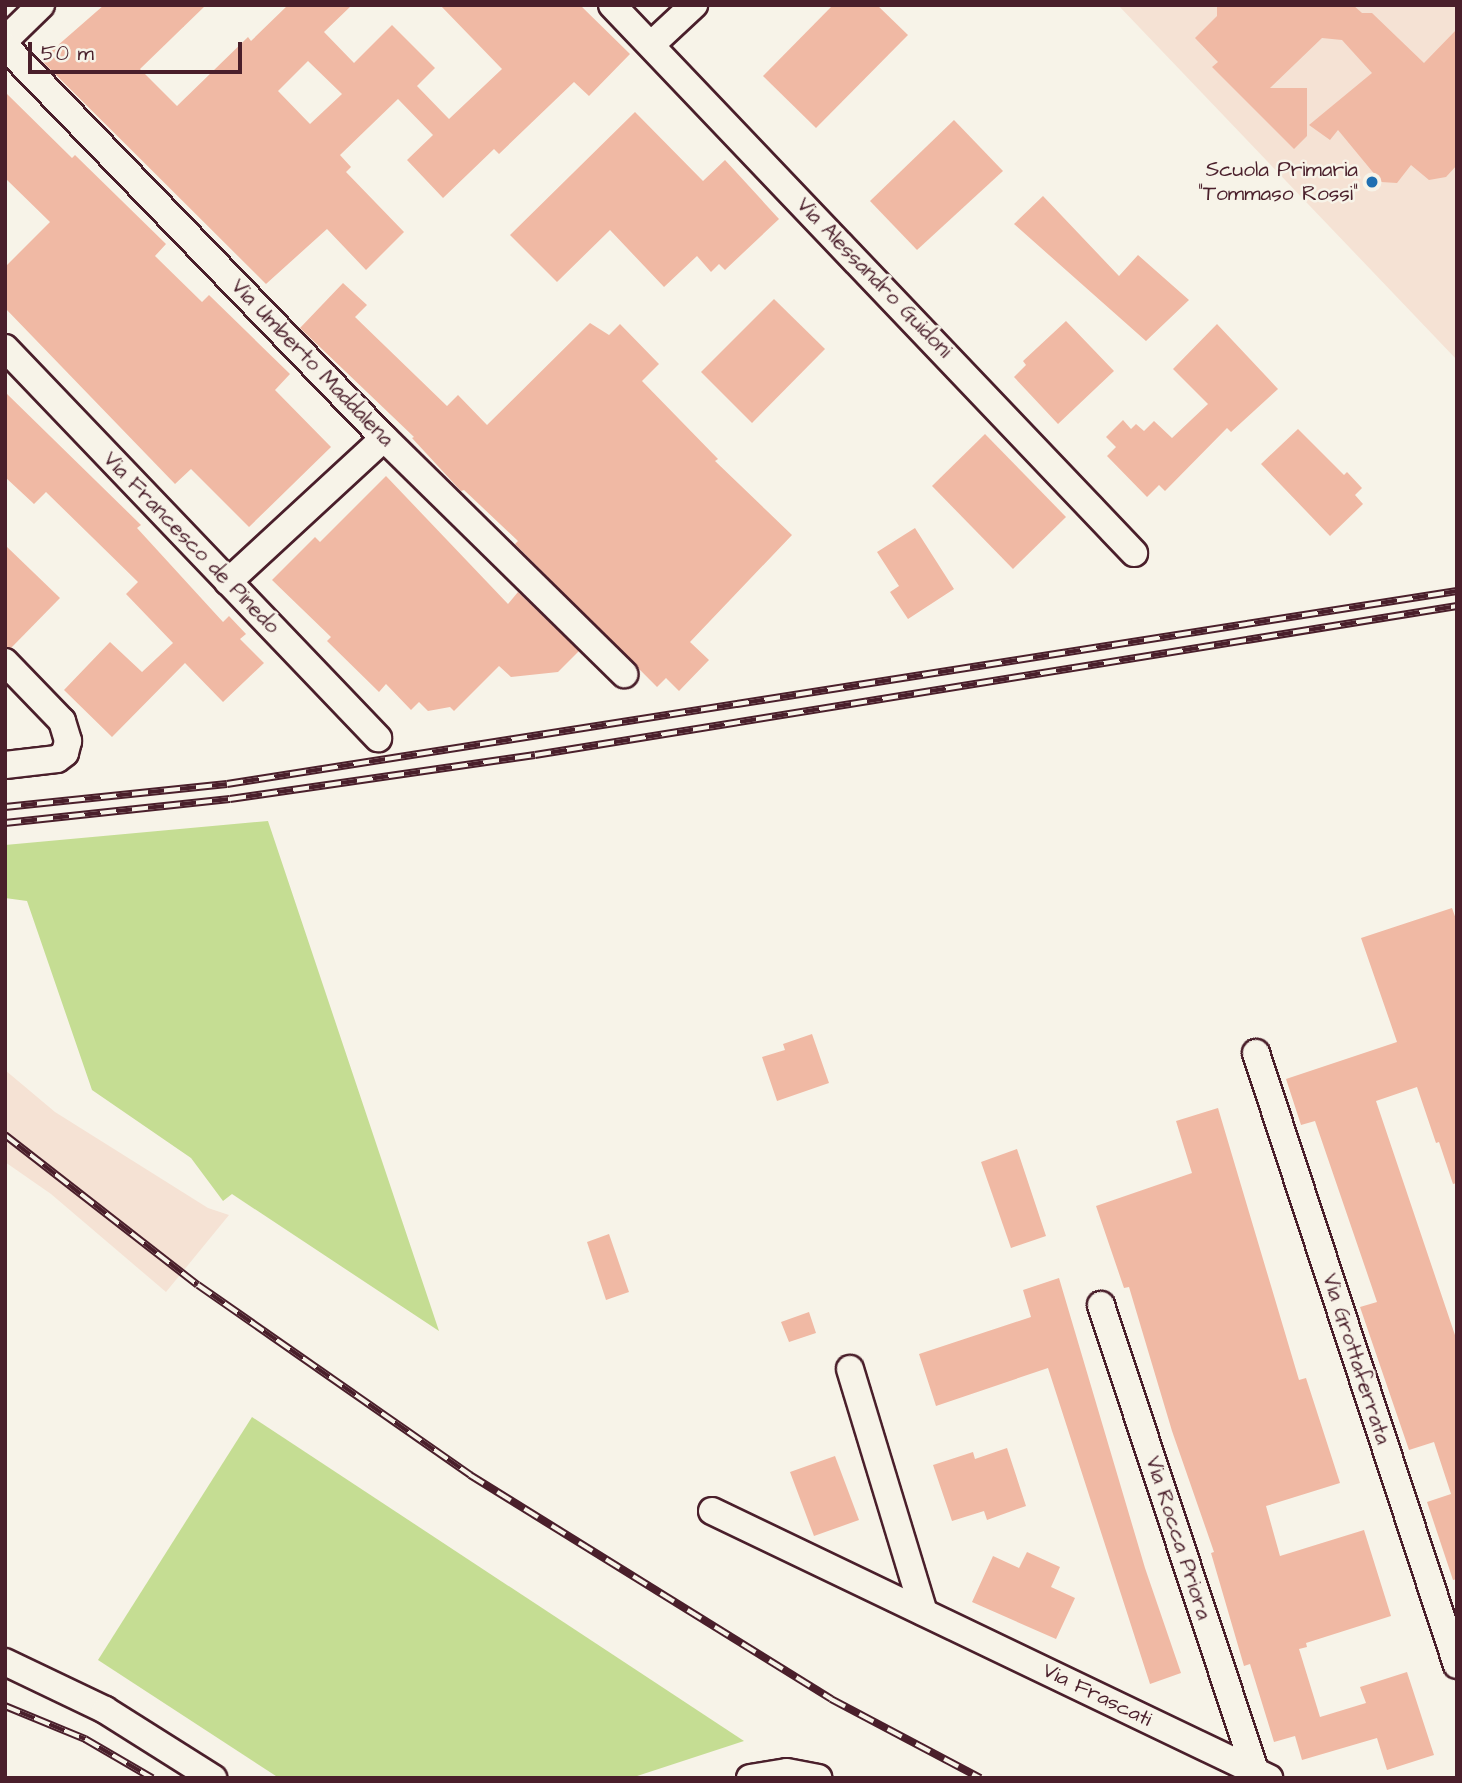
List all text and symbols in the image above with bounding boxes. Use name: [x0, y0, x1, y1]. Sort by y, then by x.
scale bar: [32, 28, 245, 72]
text: 50 m: [41, 39, 94, 68]
place label: Scuola Primaria "Tommaso Rossi": [1198, 157, 1358, 207]
marker: Scuola Primaria "Tommaso Rossi": [1364, 174, 1380, 190]
street label: Via Alessandro Guidoni: [791, 193, 957, 363]
street label: Via Umberto Maddalena: [225, 274, 399, 452]
street label: Via Francesco de Pinedo: [98, 447, 284, 639]
street label: Via Grottaferrata: [1317, 1271, 1395, 1447]
street label: Via Rocca Priora: [1140, 1453, 1216, 1623]
street label: Via Frascati: [1038, 1658, 1156, 1732]

